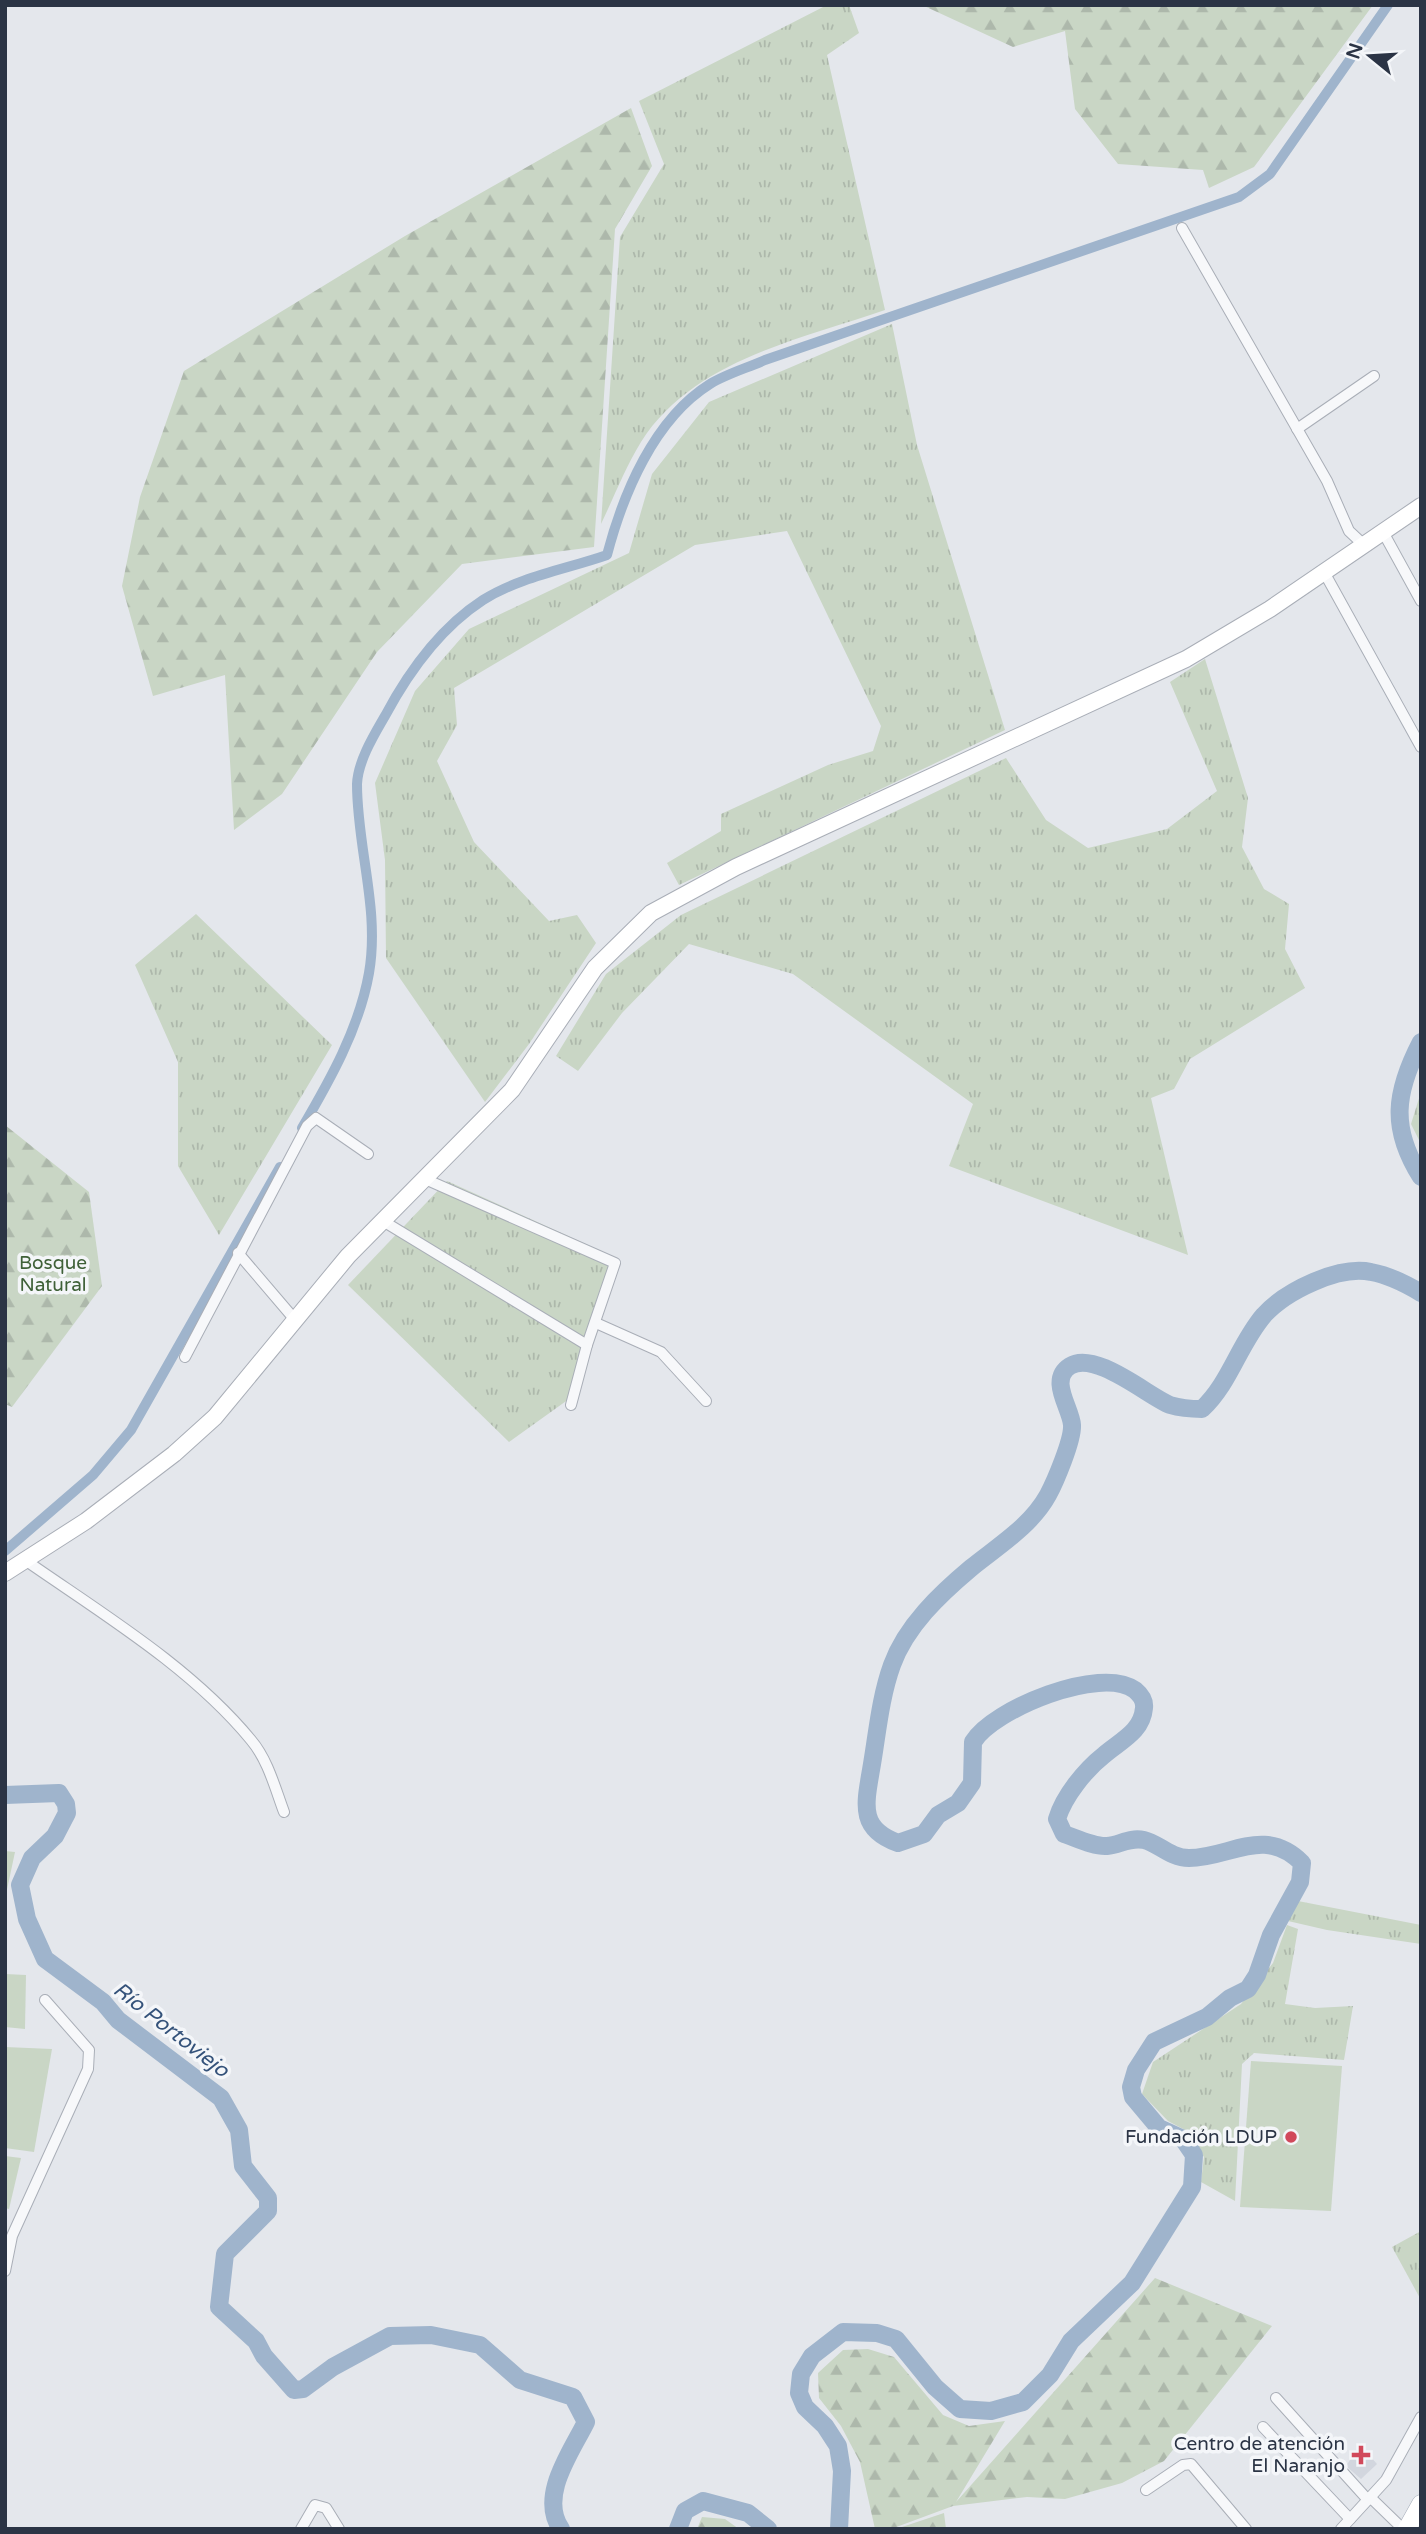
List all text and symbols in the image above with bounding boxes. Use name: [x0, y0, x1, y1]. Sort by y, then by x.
north arrow: [1335, 21, 1405, 91]
text: N: [1342, 40, 1368, 62]
park label: Bosque Natural: [19, 1252, 87, 1296]
water label: Río Portoviejo: [108, 1977, 235, 2084]
place label: Fundación LDUP: [1125, 2126, 1277, 2148]
marker: Fundación LDUP: [1283, 2129, 1299, 2145]
place label: Centro de atención El Naranjo: [1174, 2433, 1345, 2477]
marker: Centro de atención El Naranjo: [1351, 2445, 1371, 2465]

